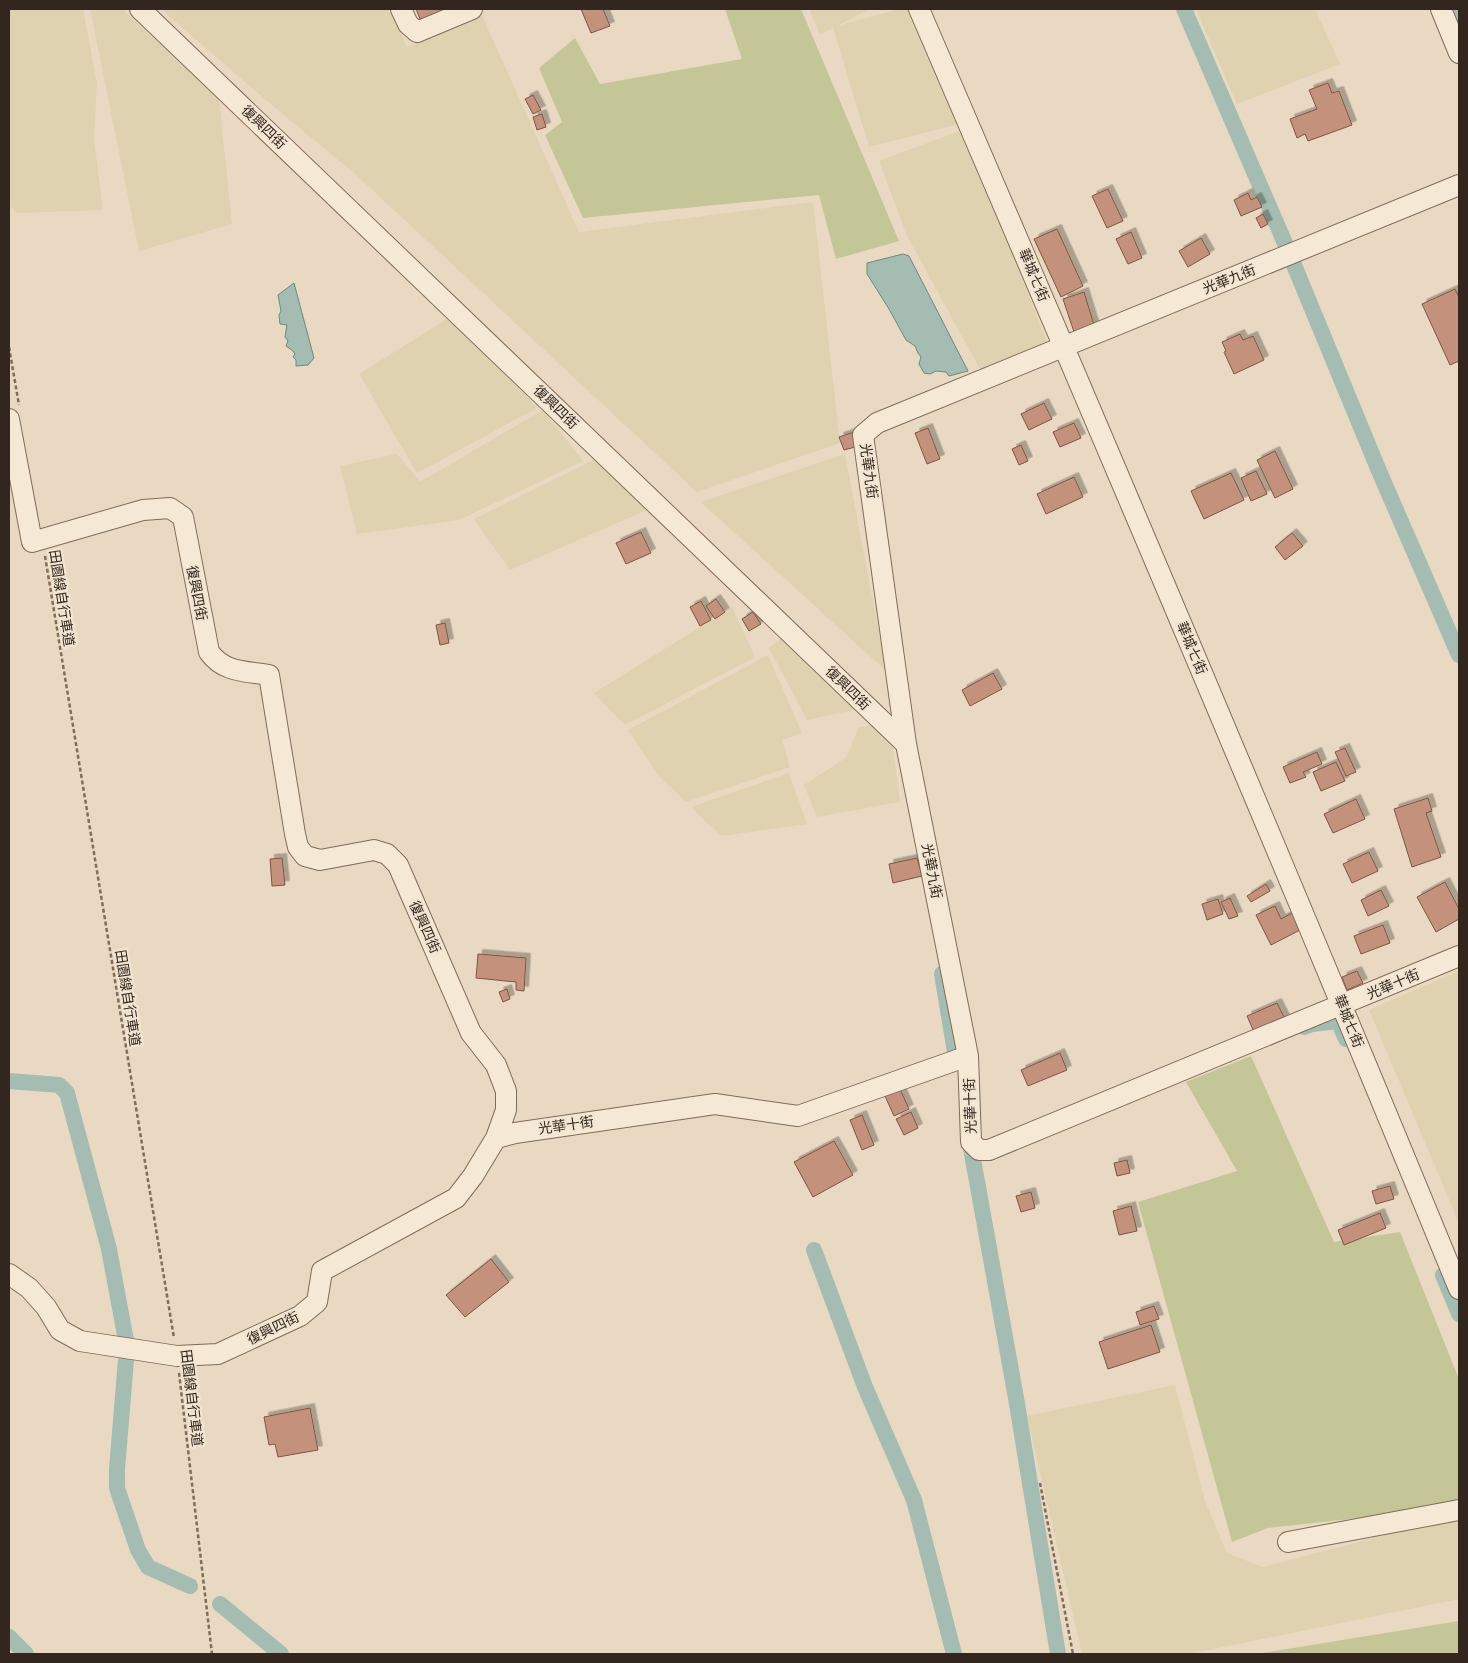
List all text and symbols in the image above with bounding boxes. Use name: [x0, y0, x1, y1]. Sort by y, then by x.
street label: 復興四街: [238, 101, 290, 153]
street label: 華城七街: [1015, 246, 1053, 304]
street label: 光華九街: [1200, 260, 1258, 298]
street label: 復興四街: [530, 381, 582, 433]
street label: 光華九街: [856, 442, 882, 500]
street label: 田園線自行車道: [45, 548, 79, 648]
street label: 復興四街: [183, 564, 211, 622]
street label: 華城七街: [1173, 619, 1211, 677]
street label: 復興四街: [822, 662, 874, 714]
street label: 光華九街: [918, 842, 946, 900]
street label: 復興四街: [405, 898, 445, 956]
street label: 田園線自行車道: [111, 948, 145, 1048]
street label: 光華十街: [1364, 965, 1422, 1003]
street label: 華城七街: [1330, 992, 1368, 1050]
street label: 光華十街: [960, 1078, 980, 1134]
street label: 光華十街: [537, 1112, 595, 1138]
street label: 復興四街: [244, 1308, 302, 1348]
street label: 田園線自行車道: [177, 1348, 207, 1448]

